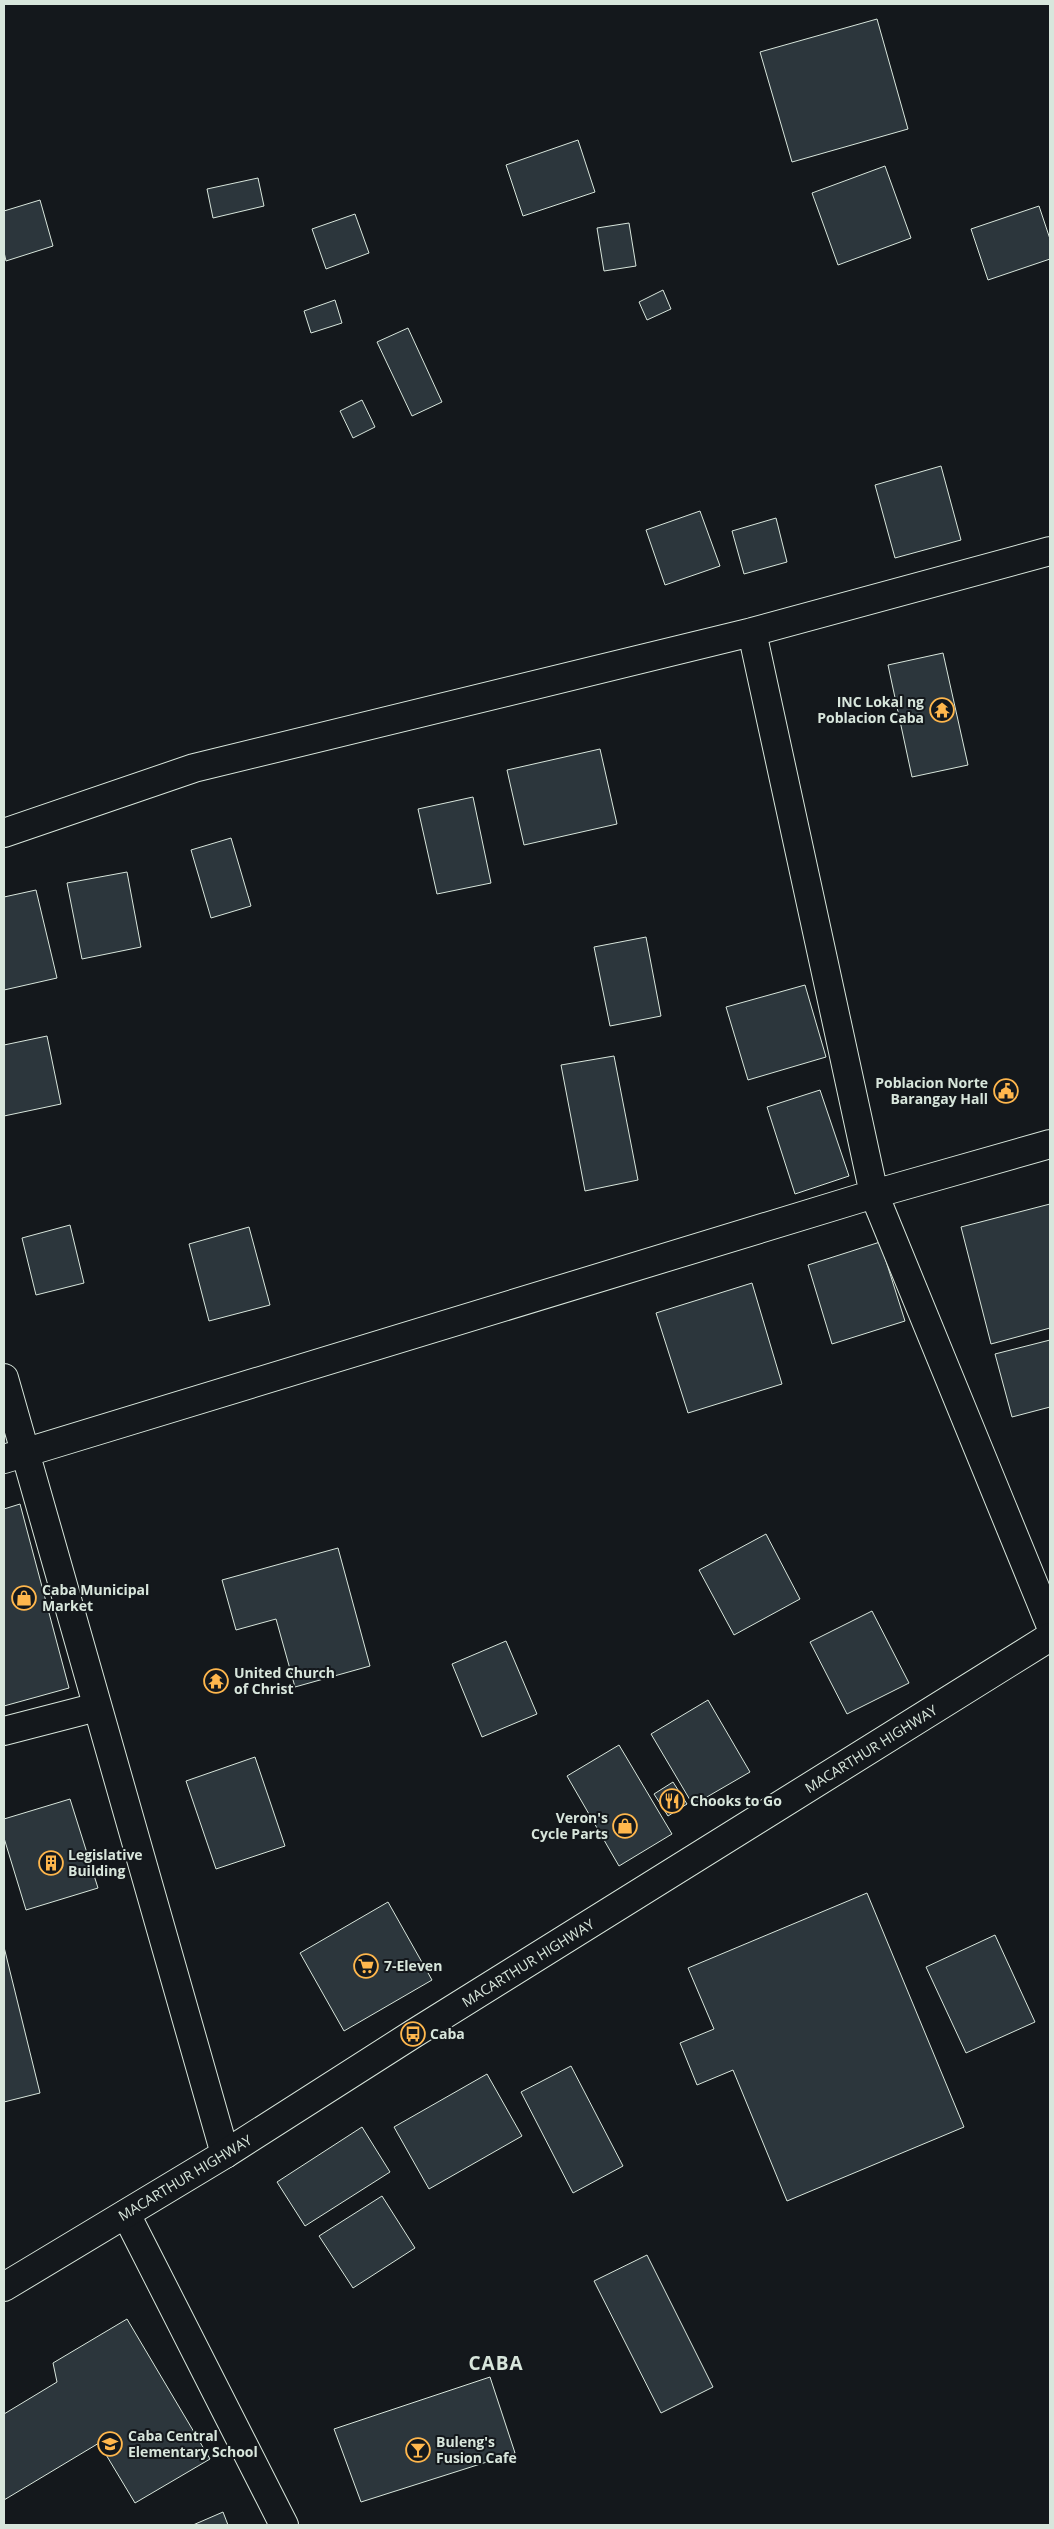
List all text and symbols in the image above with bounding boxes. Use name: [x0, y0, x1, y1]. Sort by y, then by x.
place label: INC Lokal ng Poblacion Caba: [817, 692, 924, 727]
temple icon: INC Lokal ng Poblacion Caba: [929, 697, 955, 723]
place label: Poblacion Norte Barangay Hall: [875, 1073, 988, 1108]
public building icon: Poblacion Norte Barangay Hall: [993, 1078, 1019, 1104]
place label: Caba Municipal Market: [42, 1580, 149, 1615]
shop icon: Caba Municipal Market: [11, 1585, 37, 1611]
place label: United Church of Christ: [234, 1663, 335, 1698]
temple icon: United Church of Christ: [203, 1668, 229, 1694]
street label: MACARTHUR HIGHWAY: [801, 1700, 941, 1797]
restaurant icon: Chooks to Go: [659, 1788, 685, 1814]
place label: Chooks to Go: [690, 1791, 782, 1810]
place label: Veron's Cycle Parts: [531, 1808, 608, 1843]
shop icon: Veron's Cycle Parts: [612, 1813, 638, 1839]
place label: Legislative Building: [68, 1845, 143, 1880]
building icon: Legislative Building: [38, 1850, 64, 1876]
street label: MACARTHUR HIGHWAY: [458, 1914, 598, 2011]
supermarket icon: 7-Eleven: [353, 1953, 379, 1979]
place label: 7-Eleven: [384, 1956, 442, 1975]
bus stop icon: Caba: [400, 2021, 426, 2047]
place label: Caba: [430, 2024, 465, 2043]
street label: MACARTHUR HIGHWAY: [114, 2130, 255, 2225]
district label: CABA: [468, 2350, 524, 2376]
place label: Caba Central Elementary School: [128, 2426, 258, 2461]
school or university icon: Caba Central Elementary School: [97, 2431, 123, 2457]
place label: Buleng's Fusion Cafe: [436, 2432, 517, 2467]
bar icon: Buleng's Fusion Cafe: [405, 2437, 431, 2463]

